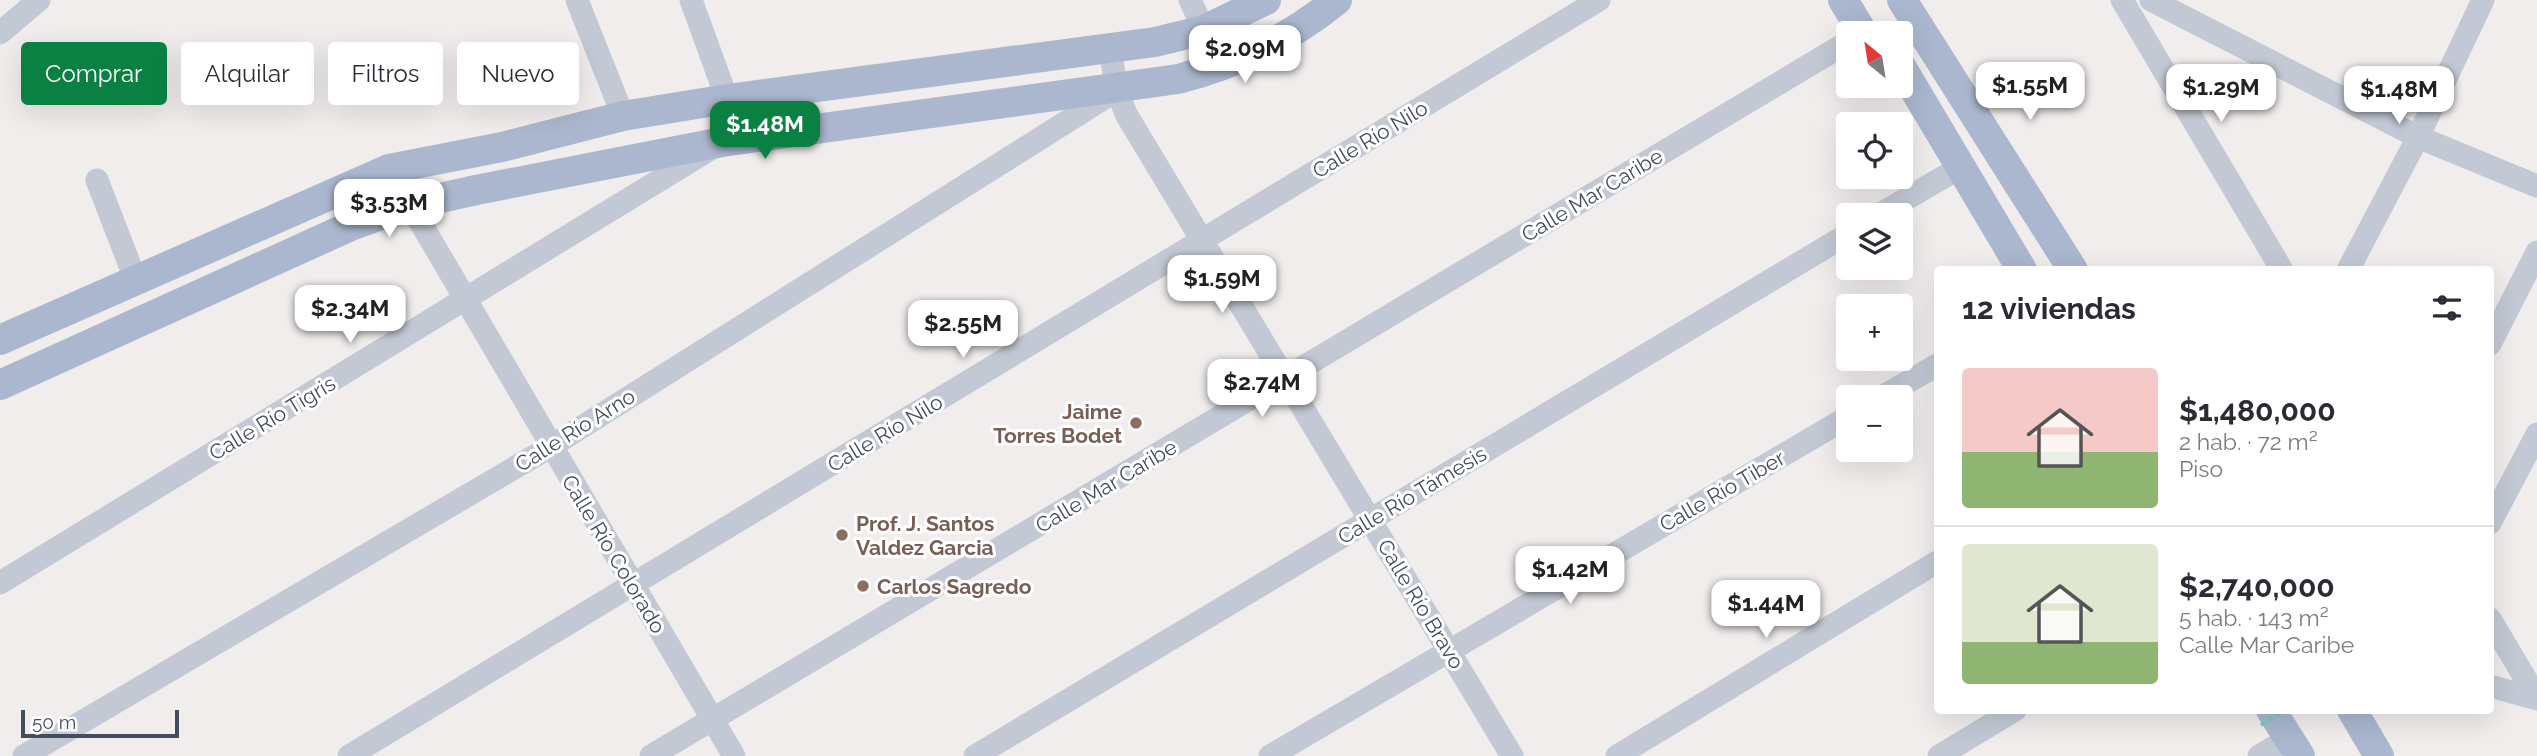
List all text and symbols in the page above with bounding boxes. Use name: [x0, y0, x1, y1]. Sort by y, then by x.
north arrow: [1836, 21, 1913, 98]
map controls: [1836, 21, 1913, 462]
pin: $2.09M: [1188, 25, 1302, 85]
text: $2.09M: [1205, 34, 1285, 61]
chip: Comprar: [21, 42, 167, 105]
chip: Alquilar: [181, 42, 314, 105]
chip: Filtros: [328, 42, 443, 105]
chip: Nuevo: [457, 42, 579, 105]
pin: $1.55M: [1973, 62, 2087, 122]
pin: $1.29M: [2164, 64, 2278, 124]
pin: $1.48M: [2342, 66, 2456, 126]
text: $1.55M: [1992, 71, 2068, 98]
text: $1.29M: [2182, 73, 2260, 100]
text: $1.48M: [2360, 75, 2438, 102]
street label: Calle Río Nilo: [1308, 95, 1432, 183]
pin: $1.48M: [708, 102, 822, 161]
text: $1.48M: [726, 110, 804, 137]
button: locate: [1836, 112, 1913, 189]
street label: Calle Mar Caribe: [1517, 143, 1667, 247]
pin: $3.53M: [332, 180, 446, 239]
text: $3.53M: [350, 188, 428, 215]
button: layers: [1836, 203, 1913, 280]
pin: $1.59M: [1165, 256, 1279, 315]
text: $1.59M: [1183, 264, 1261, 291]
pin: $2.34M: [293, 286, 407, 345]
icon: filters: [2428, 289, 2466, 327]
text: 12 viviendas: [1962, 291, 2136, 326]
text: $2.34M: [311, 294, 389, 321]
button: +: [1836, 294, 1913, 371]
pin: $2.55M: [906, 300, 1020, 360]
text: $2.55M: [924, 309, 1002, 336]
pin: $2.74M: [1205, 360, 1319, 419]
text: $2.74M: [1223, 368, 1301, 395]
street label: Calle Río Tigris: [204, 371, 340, 465]
street label: Calle Río Arno: [510, 383, 640, 477]
button: −: [1836, 385, 1913, 462]
street label: Calle Río Nilo: [823, 389, 947, 477]
text: $1,480,000: [2179, 393, 2336, 428]
icon: home: [2018, 396, 2102, 480]
place label: Jaime Torres Bodet: [993, 399, 1122, 448]
marker: Jaime Torres Bodet: [1128, 415, 1144, 431]
text: 2 hab. · 72 m²: [2179, 428, 2318, 455]
street label: Calle Mar Caribe: [1031, 434, 1181, 538]
street label: Calle Río Támesis: [1333, 441, 1491, 549]
street label: Calle Río Tiber: [1655, 445, 1790, 537]
text: Piso: [2179, 455, 2223, 482]
street label: Calle Río Colorado: [557, 470, 671, 638]
place label: Prof. J. Santos Valdez Garcia: [856, 511, 994, 560]
marker: Prof. J. Santos Valdez Garcia: [834, 527, 850, 543]
street label: Calle Río Bravo: [1372, 535, 1470, 673]
pin: $1.42M: [1513, 546, 1627, 606]
text: $1.42M: [1531, 555, 1609, 582]
text: $2,740,000: [2179, 569, 2335, 604]
icon: home: [2018, 572, 2102, 656]
place label: Carlos Sagredo: [877, 574, 1032, 599]
marker: Carlos Sagredo: [855, 578, 871, 594]
pin: $1.44M: [1709, 580, 1823, 640]
text: $1.44M: [1727, 589, 1805, 616]
text: 5 hab. · 143 m²: [2179, 604, 2329, 631]
text: Calle Mar Caribe: [2179, 631, 2354, 658]
scale bar: [21, 707, 178, 739]
text: 50 m: [32, 711, 76, 733]

